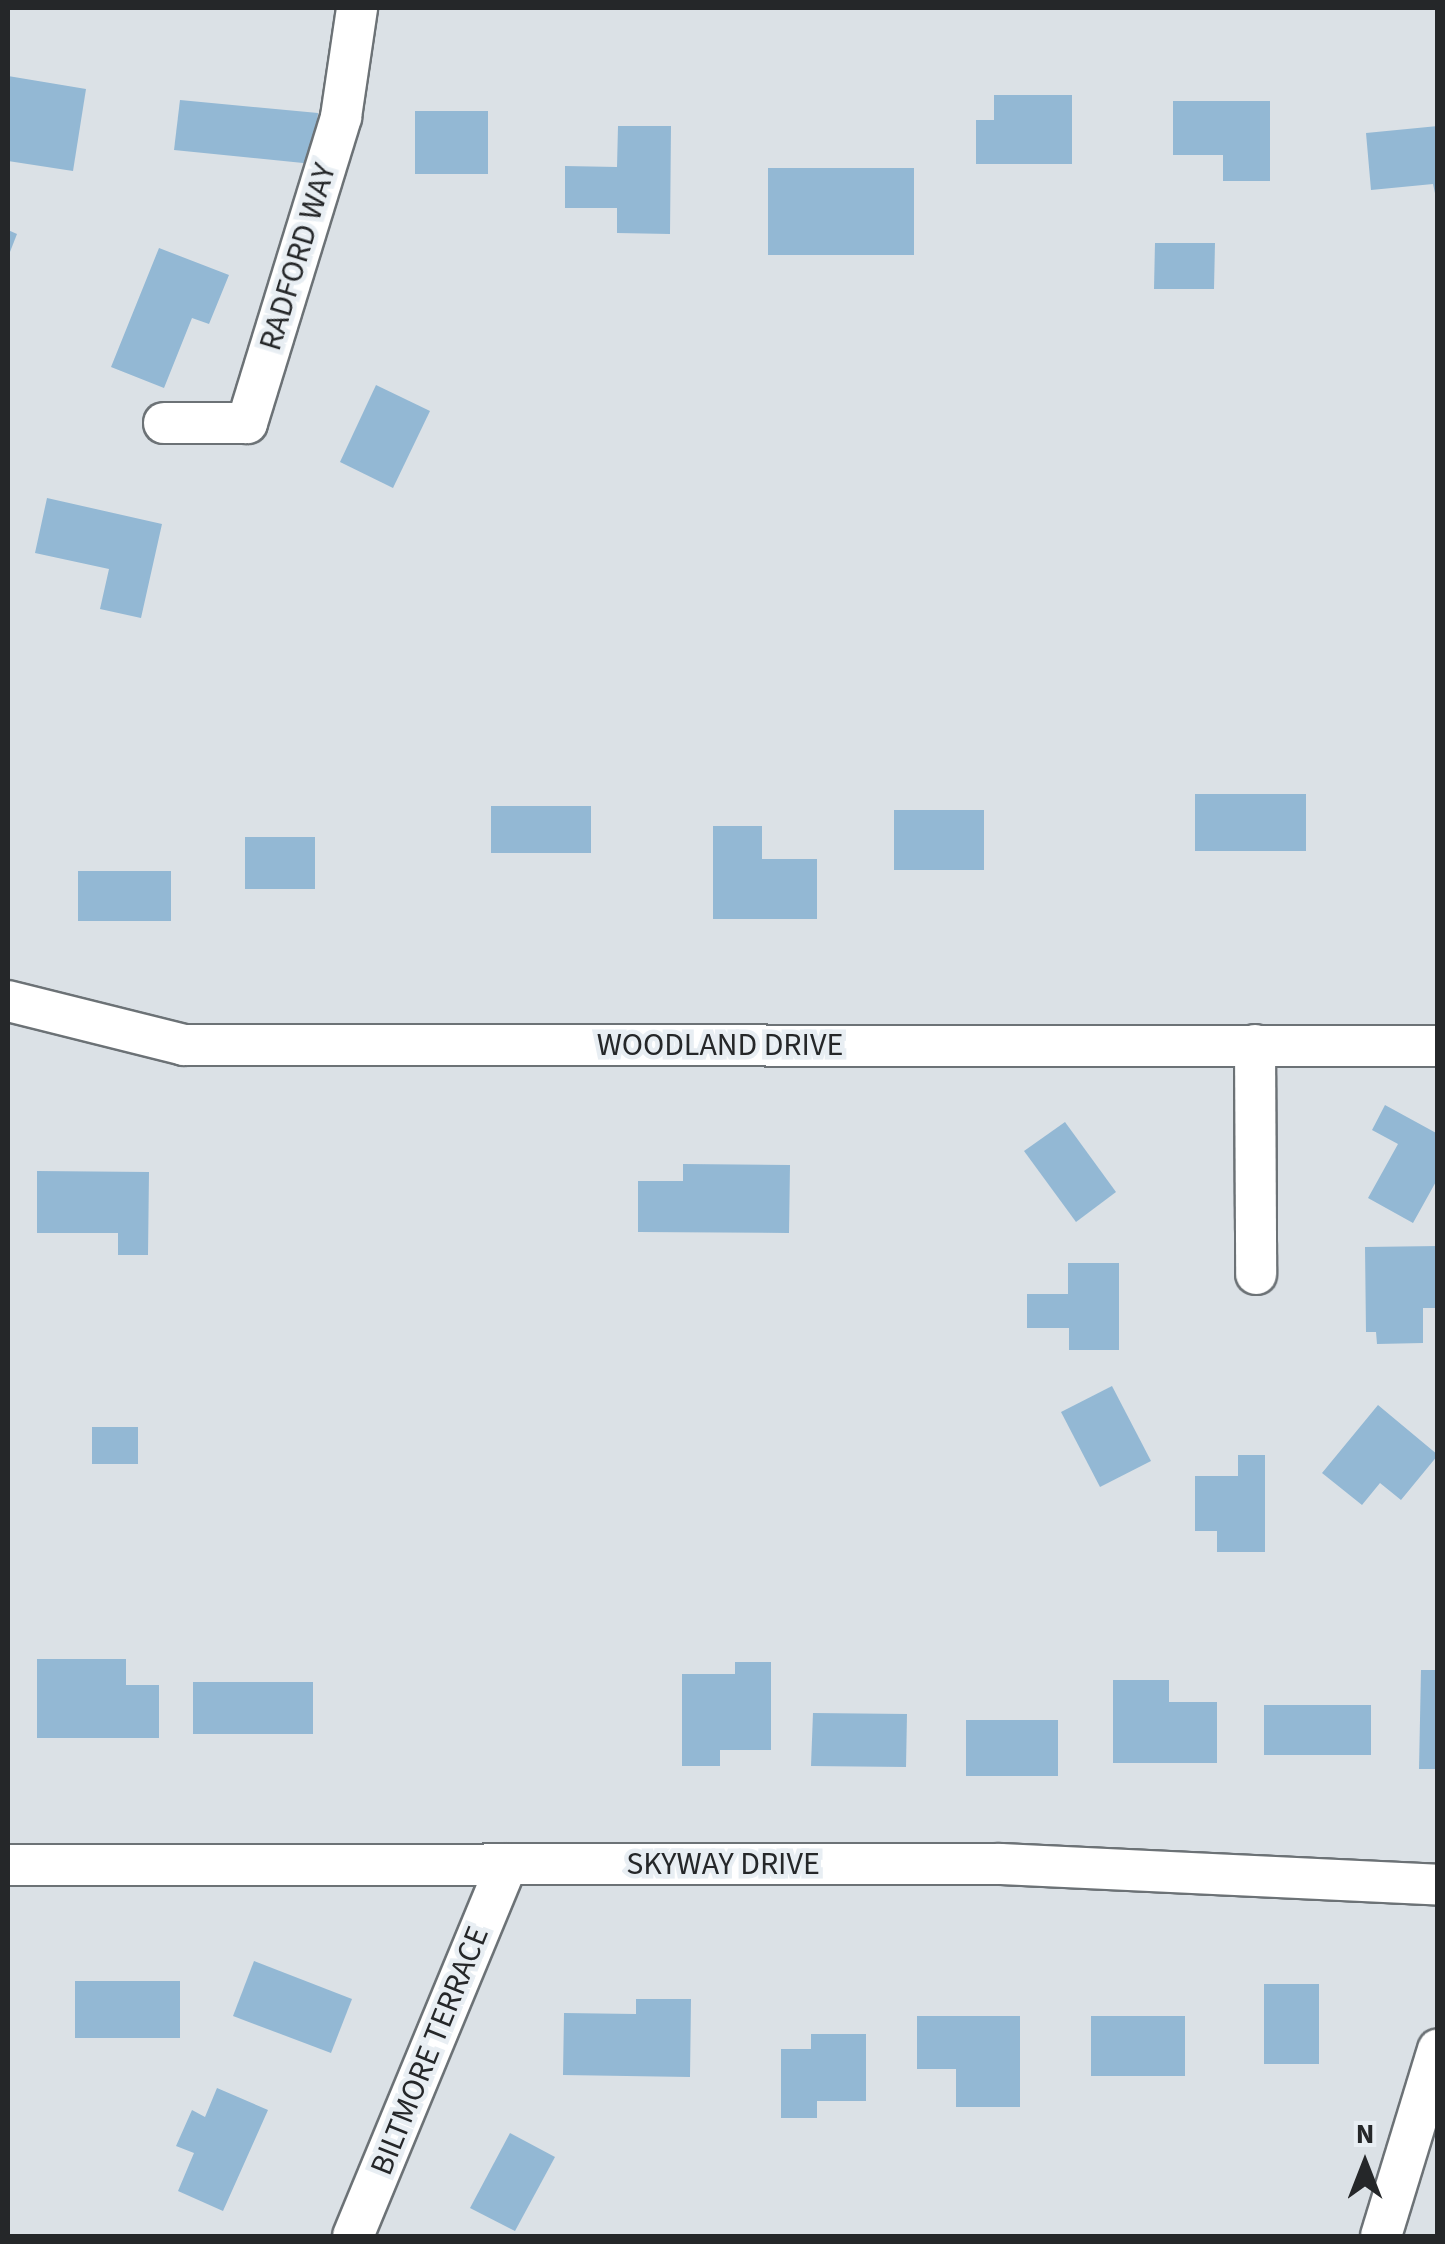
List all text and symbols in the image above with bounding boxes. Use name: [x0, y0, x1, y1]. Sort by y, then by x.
street label: RADFORD WAY: [251, 159, 345, 355]
street label: WOODLAND DRIVE: [597, 1026, 843, 1064]
street label: SKYWAY DRIVE: [626, 1845, 820, 1883]
street label: BILTMORE TERRACE: [363, 1921, 497, 2181]
north arrow: [1315, 2114, 1415, 2214]
text: N: [1356, 2114, 1374, 2154]

